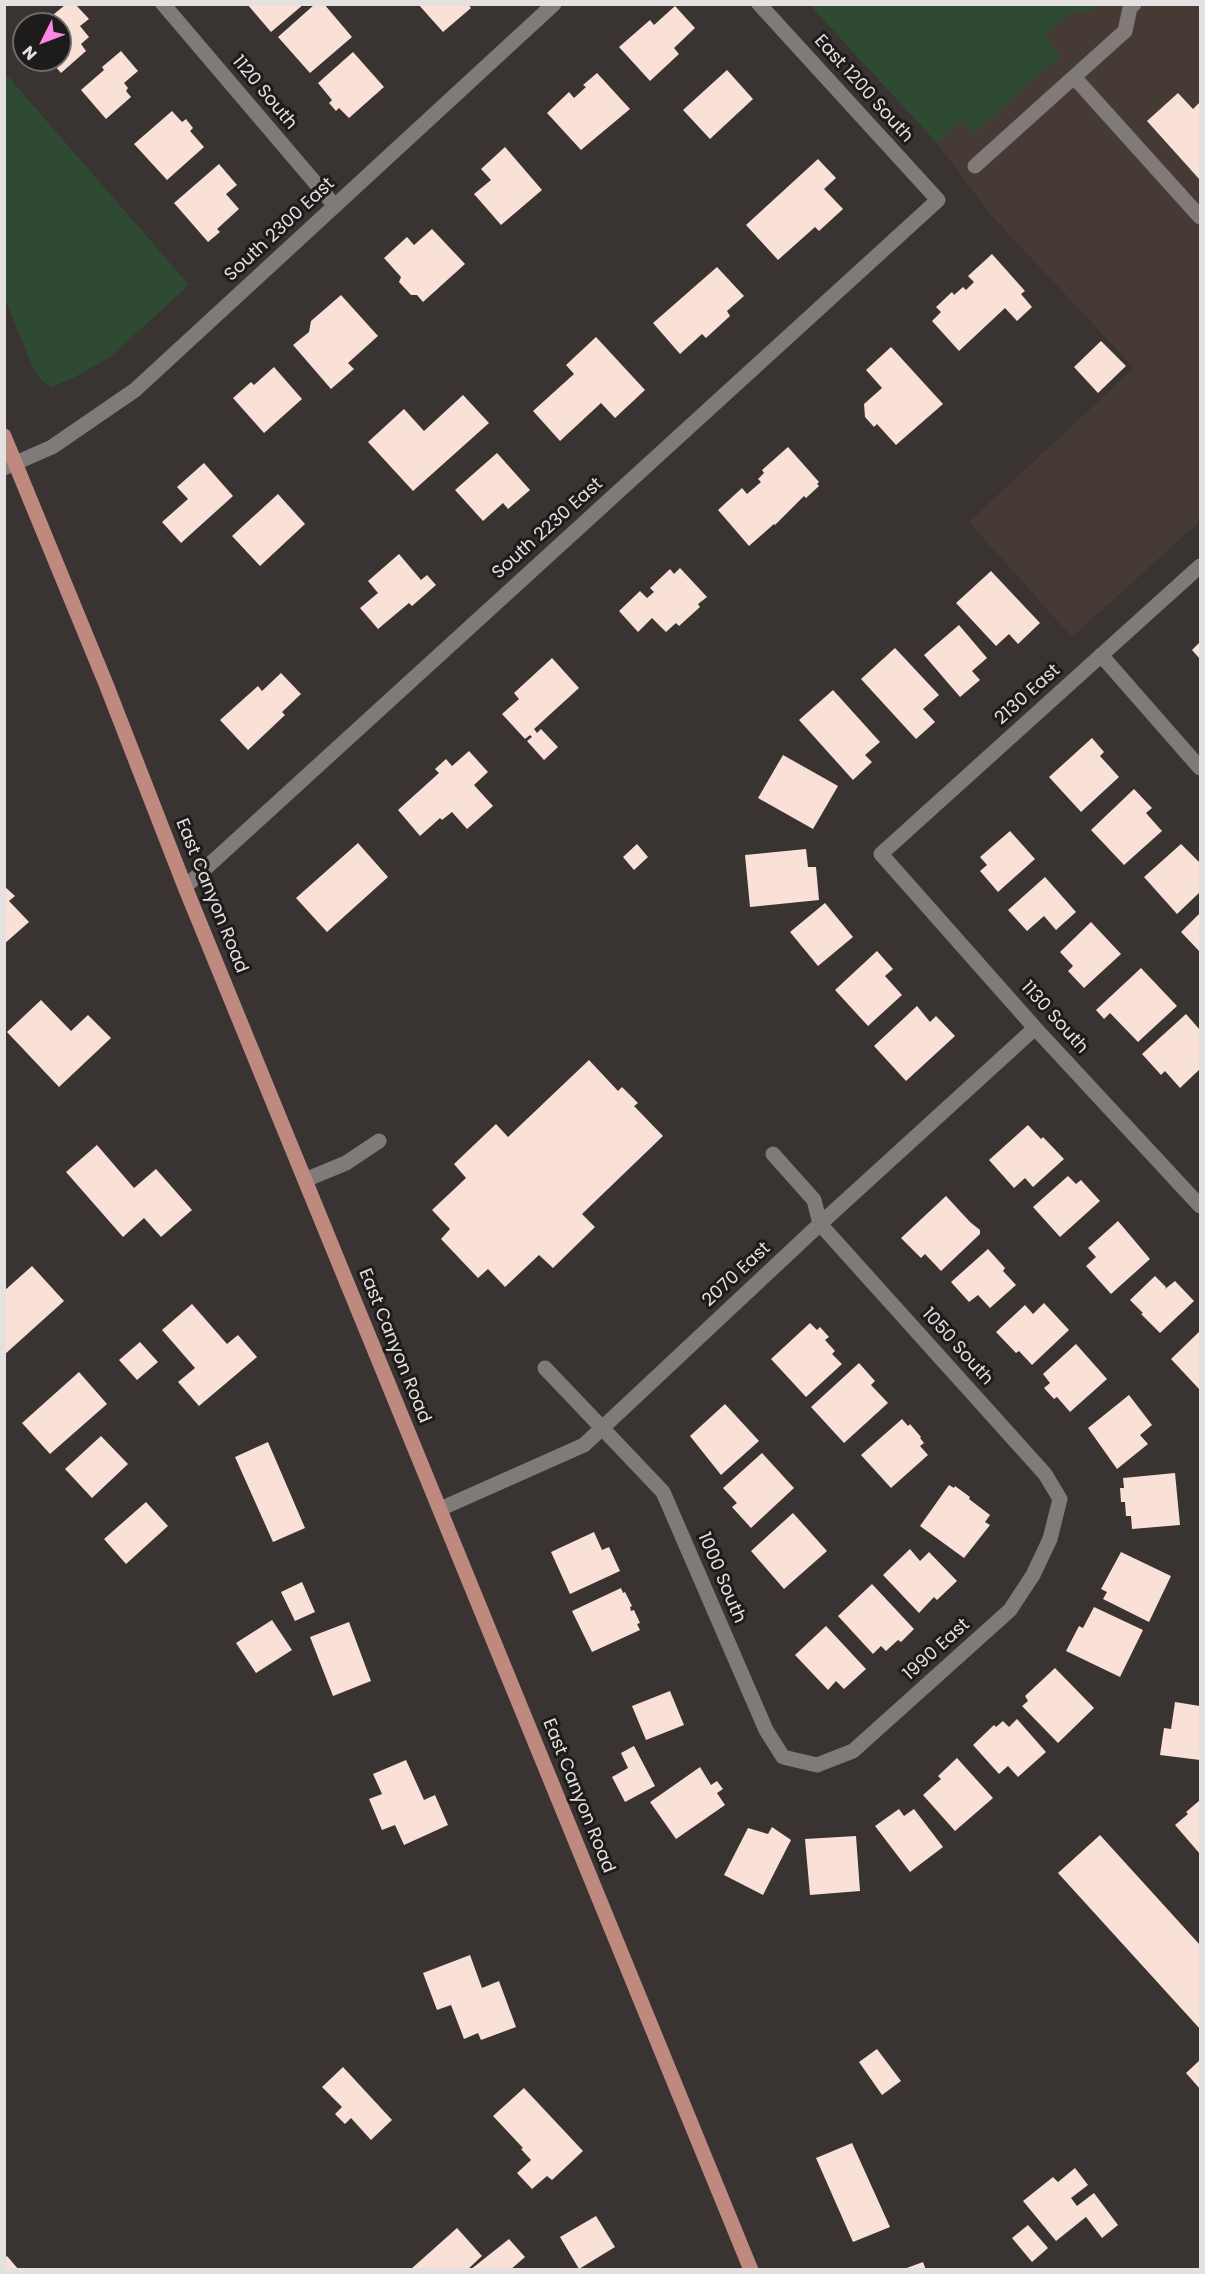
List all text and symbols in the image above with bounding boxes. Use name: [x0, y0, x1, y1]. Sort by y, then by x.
north arrow: [12, 12, 72, 72]
street label: East 1200 South: [809, 31, 917, 147]
text: N: [17, 41, 42, 65]
street label: 1120 South: [227, 52, 301, 134]
street label: South 2300 East: [221, 174, 339, 286]
street label: South 2230 East: [488, 474, 608, 584]
street label: 2130 East: [991, 660, 1065, 730]
street label: East Canyon Road: [170, 816, 252, 976]
street label: 1130 South: [1016, 977, 1092, 1059]
street label: 2070 East: [699, 1238, 775, 1312]
street label: East Canyon Road: [353, 1266, 435, 1426]
street label: 1050 South: [917, 1304, 997, 1390]
street label: 1000 South: [692, 1530, 750, 1626]
street label: 1990 East: [899, 1615, 975, 1685]
street label: East Canyon Road: [537, 1716, 619, 1876]

